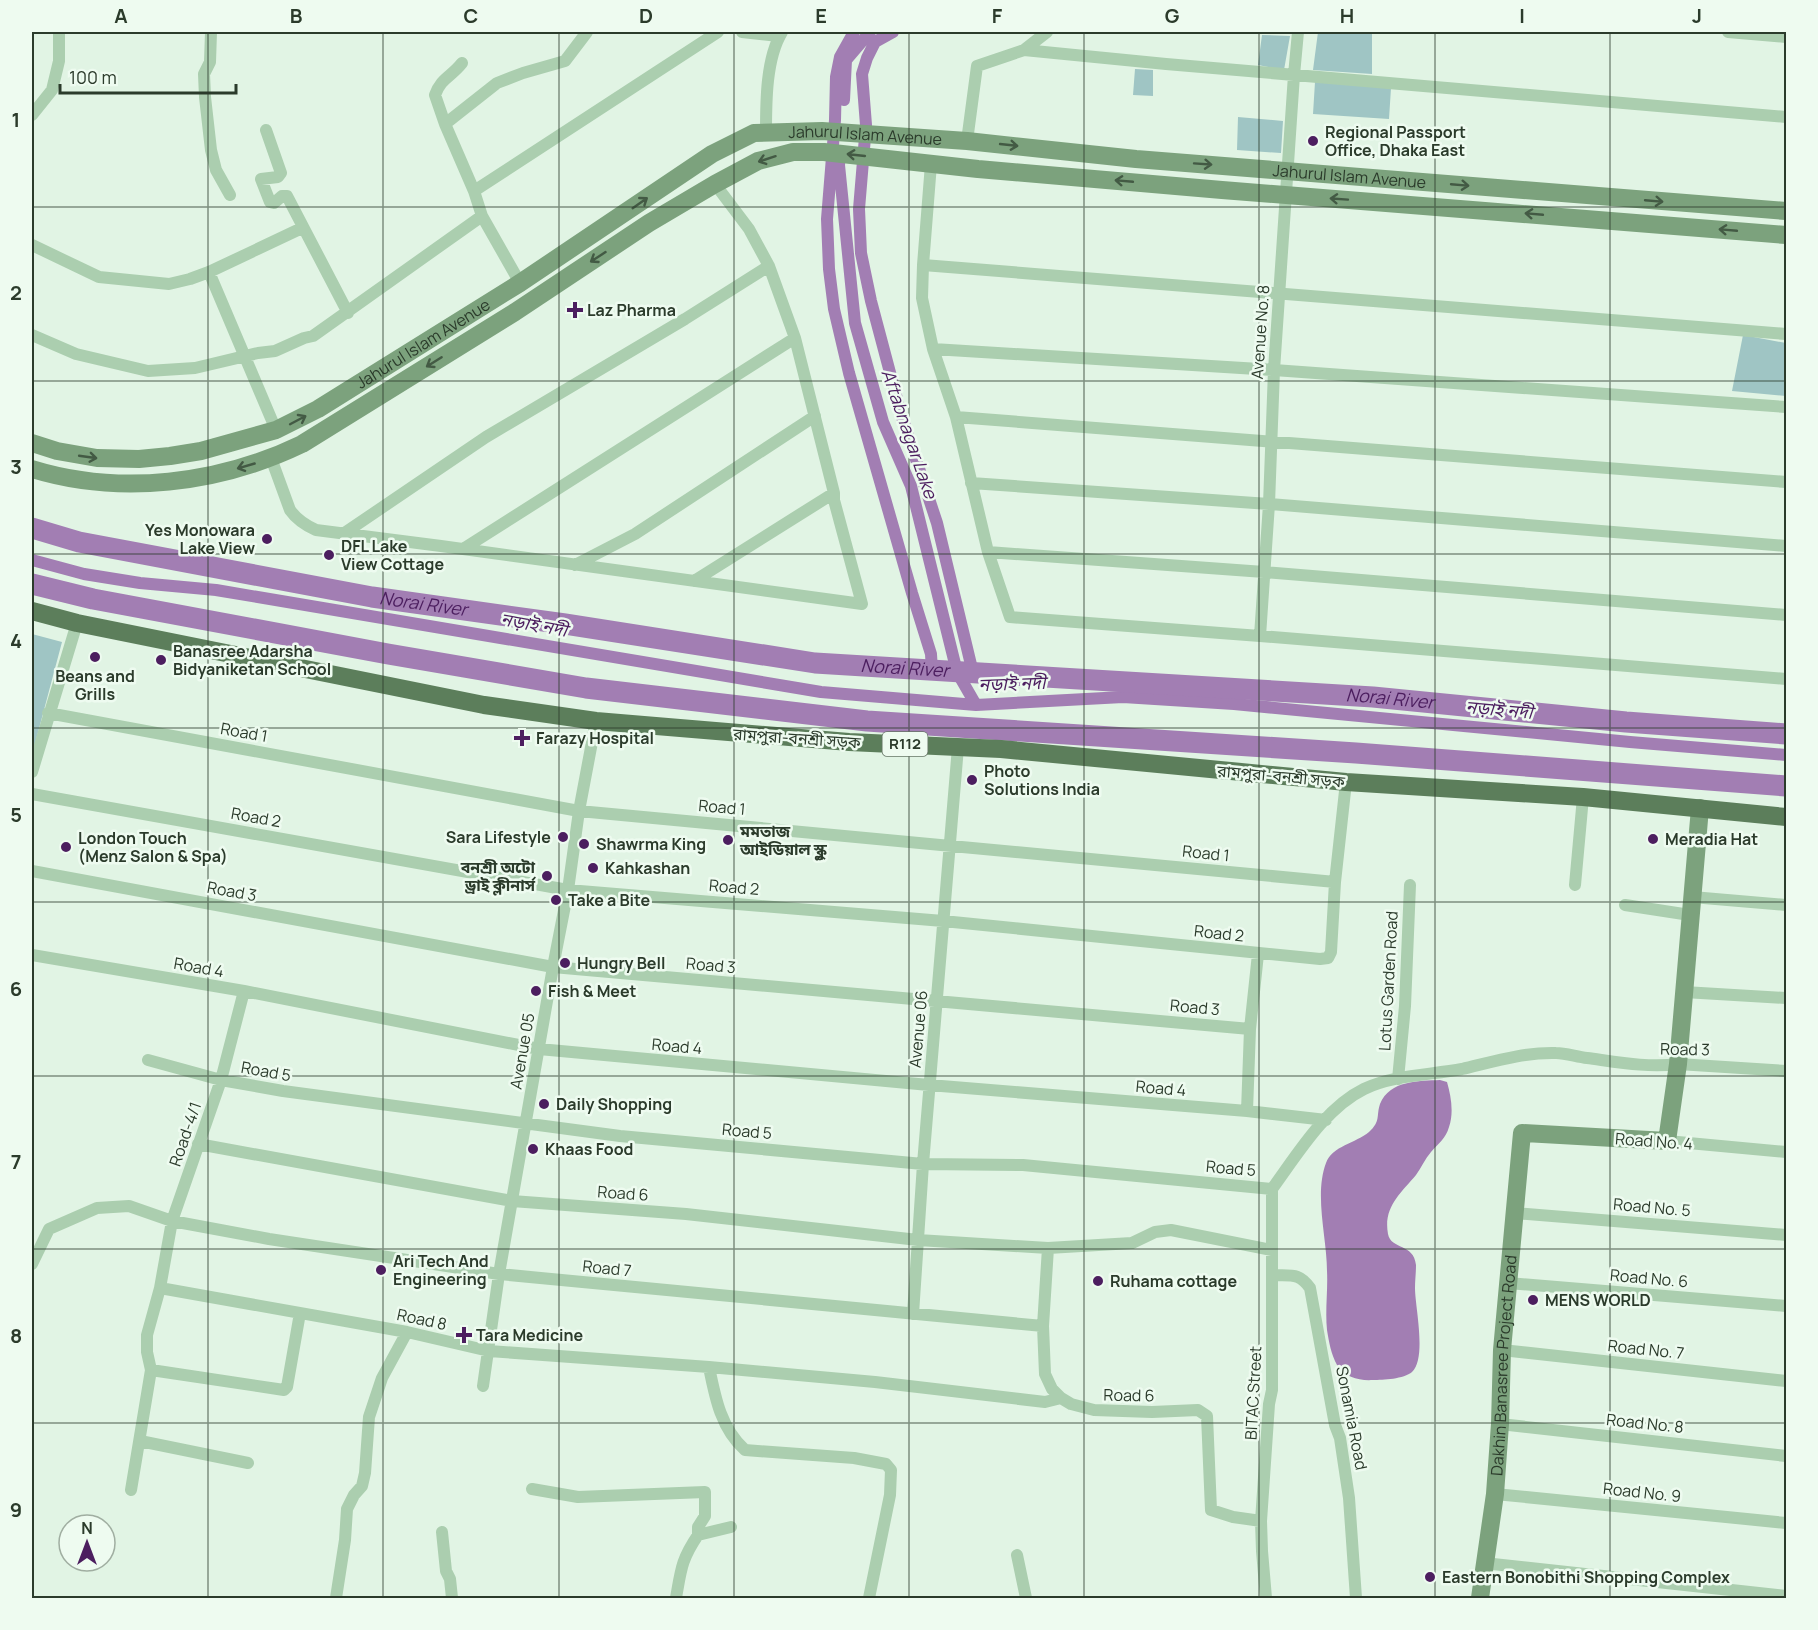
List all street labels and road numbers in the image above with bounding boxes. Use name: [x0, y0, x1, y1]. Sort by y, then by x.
street label: Jahurul Islam Avenue: [788, 120, 943, 150]
street label: Jahurul Islam Avenue: [1272, 159, 1427, 193]
street label: Avenue No. 8: [1246, 284, 1274, 380]
street label: Jahurul Islam Avenue: [352, 293, 494, 394]
street label: Road 1: [219, 717, 269, 747]
street label: রামপুরা-বনশ্রী সড়ক: [731, 722, 863, 754]
road number: R112: [882, 732, 928, 756]
street label: রামপুরা-বনশ্রী সড়ক: [1215, 759, 1347, 793]
street label: Road 1: [697, 794, 747, 820]
street label: Road 2: [229, 802, 283, 832]
street label: Road 1: [1181, 840, 1231, 866]
street label: Road 2: [708, 874, 760, 900]
street label: Road 3: [205, 876, 259, 906]
street label: Lotus Garden Road: [1373, 910, 1403, 1052]
street label: Road 2: [1193, 919, 1245, 947]
street label: Road 4: [172, 952, 226, 982]
street label: Road 3: [685, 952, 737, 978]
street label: Avenue 06: [904, 989, 932, 1069]
street label: Road 3: [1169, 994, 1221, 1020]
street label: Avenue 05: [504, 1011, 540, 1091]
street label: Road 4: [651, 1033, 703, 1059]
street label: Road 3: [1660, 1038, 1710, 1060]
street label: Road 5: [239, 1056, 293, 1086]
street label: Road 4: [1135, 1075, 1187, 1101]
street label: Road-4/1: [164, 1099, 206, 1169]
street label: Road 5: [721, 1118, 773, 1144]
street label: Road No. 4: [1614, 1127, 1694, 1155]
street label: Road 5: [1205, 1155, 1257, 1181]
street label: Road 6: [597, 1180, 649, 1206]
street label: Road No. 5: [1612, 1193, 1692, 1221]
street label: Road 7: [581, 1254, 633, 1282]
street label: Dakhin Banasree Project Road: [1485, 1254, 1522, 1476]
street label: Road No. 6: [1609, 1264, 1689, 1292]
street label: Road 8: [395, 1303, 449, 1335]
street label: Road No. 7: [1607, 1334, 1685, 1364]
street label: BITAC Street: [1240, 1345, 1266, 1441]
street label: Sonamia Road: [1331, 1364, 1373, 1472]
street label: Road 6: [1103, 1384, 1155, 1406]
street label: Road No. 8: [1605, 1408, 1685, 1438]
street label: Road No. 9: [1602, 1477, 1682, 1507]

